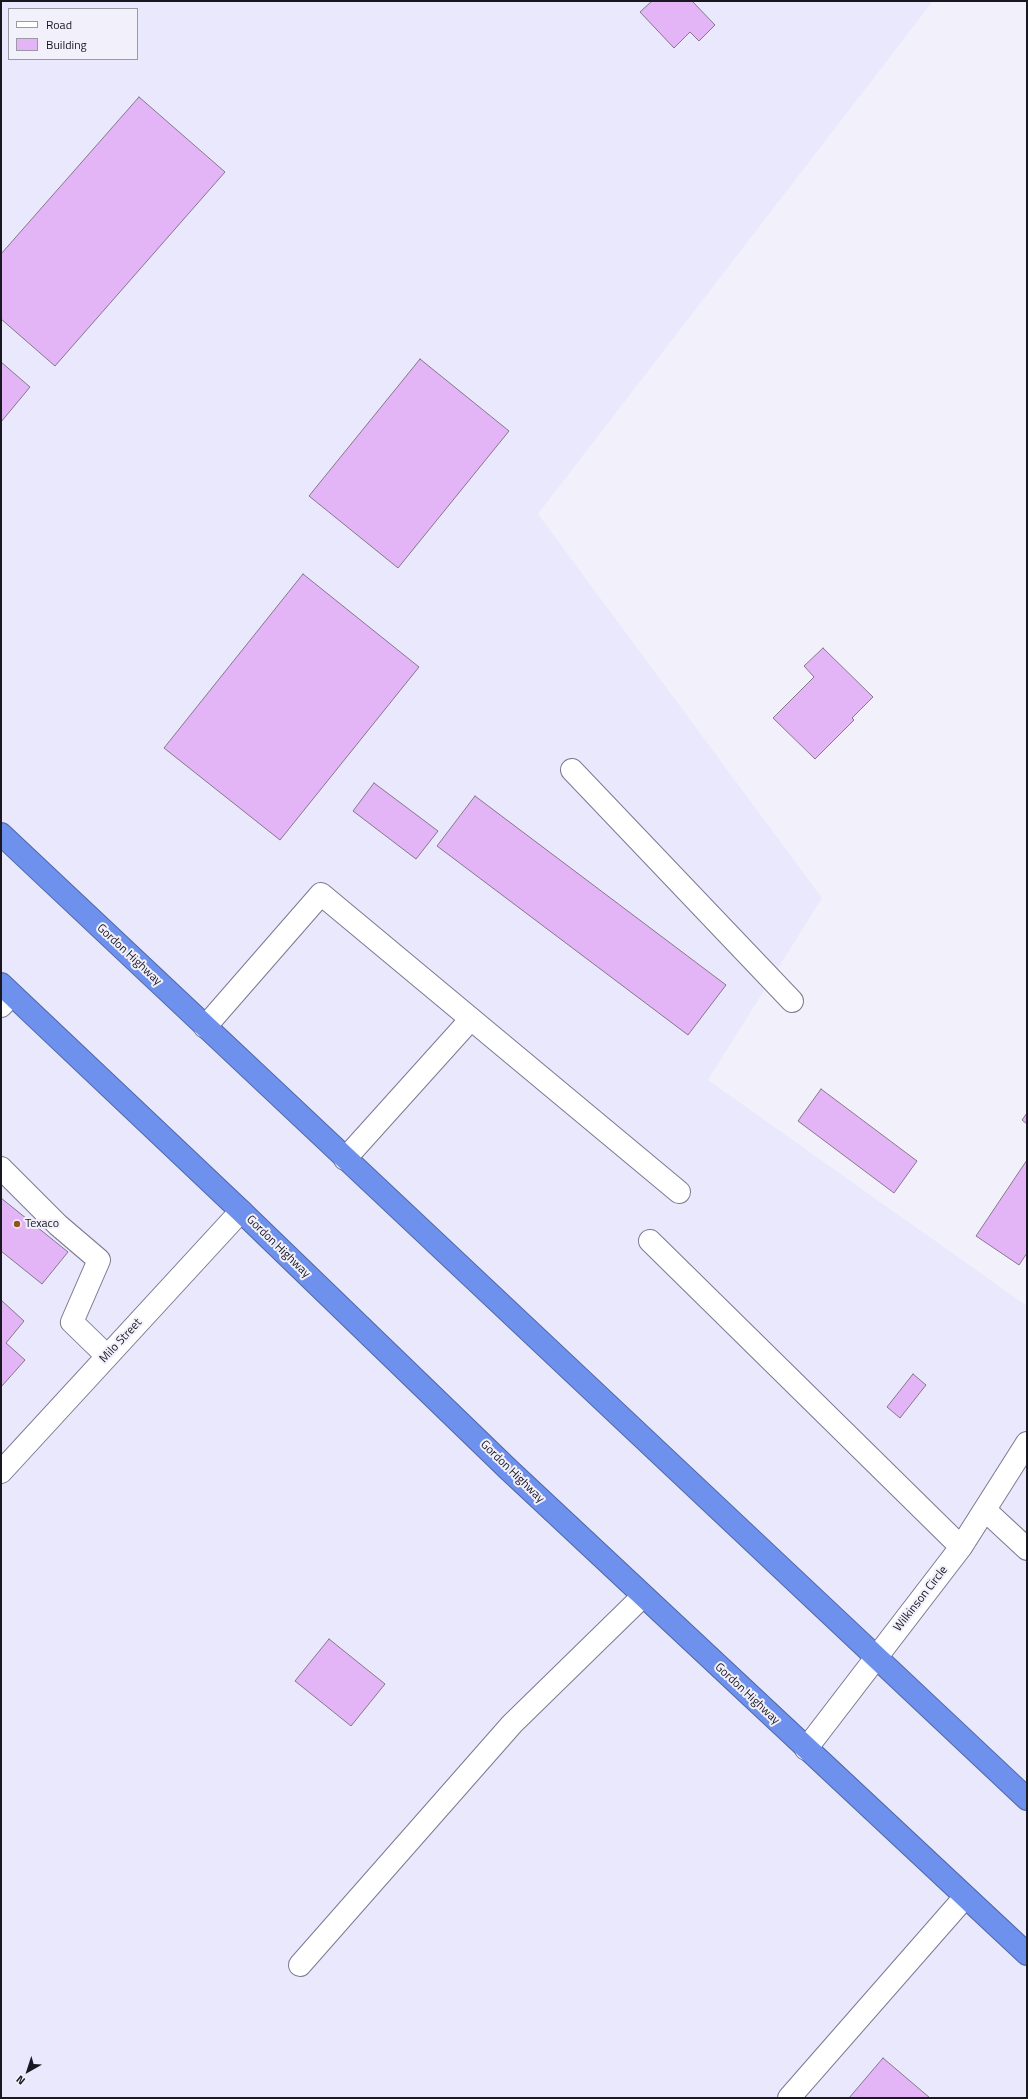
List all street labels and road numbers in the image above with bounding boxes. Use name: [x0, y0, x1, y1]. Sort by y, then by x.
street label: Gordon Highway: [94, 921, 164, 989]
street label: Gordon Highway: [243, 1213, 313, 1281]
street label: Milo Street: [97, 1316, 145, 1366]
street label: Gordon Highway: [477, 1438, 547, 1506]
street label: Wilkinson Circle: [891, 1563, 951, 1635]
street label: Gordon Highway: [712, 1660, 782, 1728]

